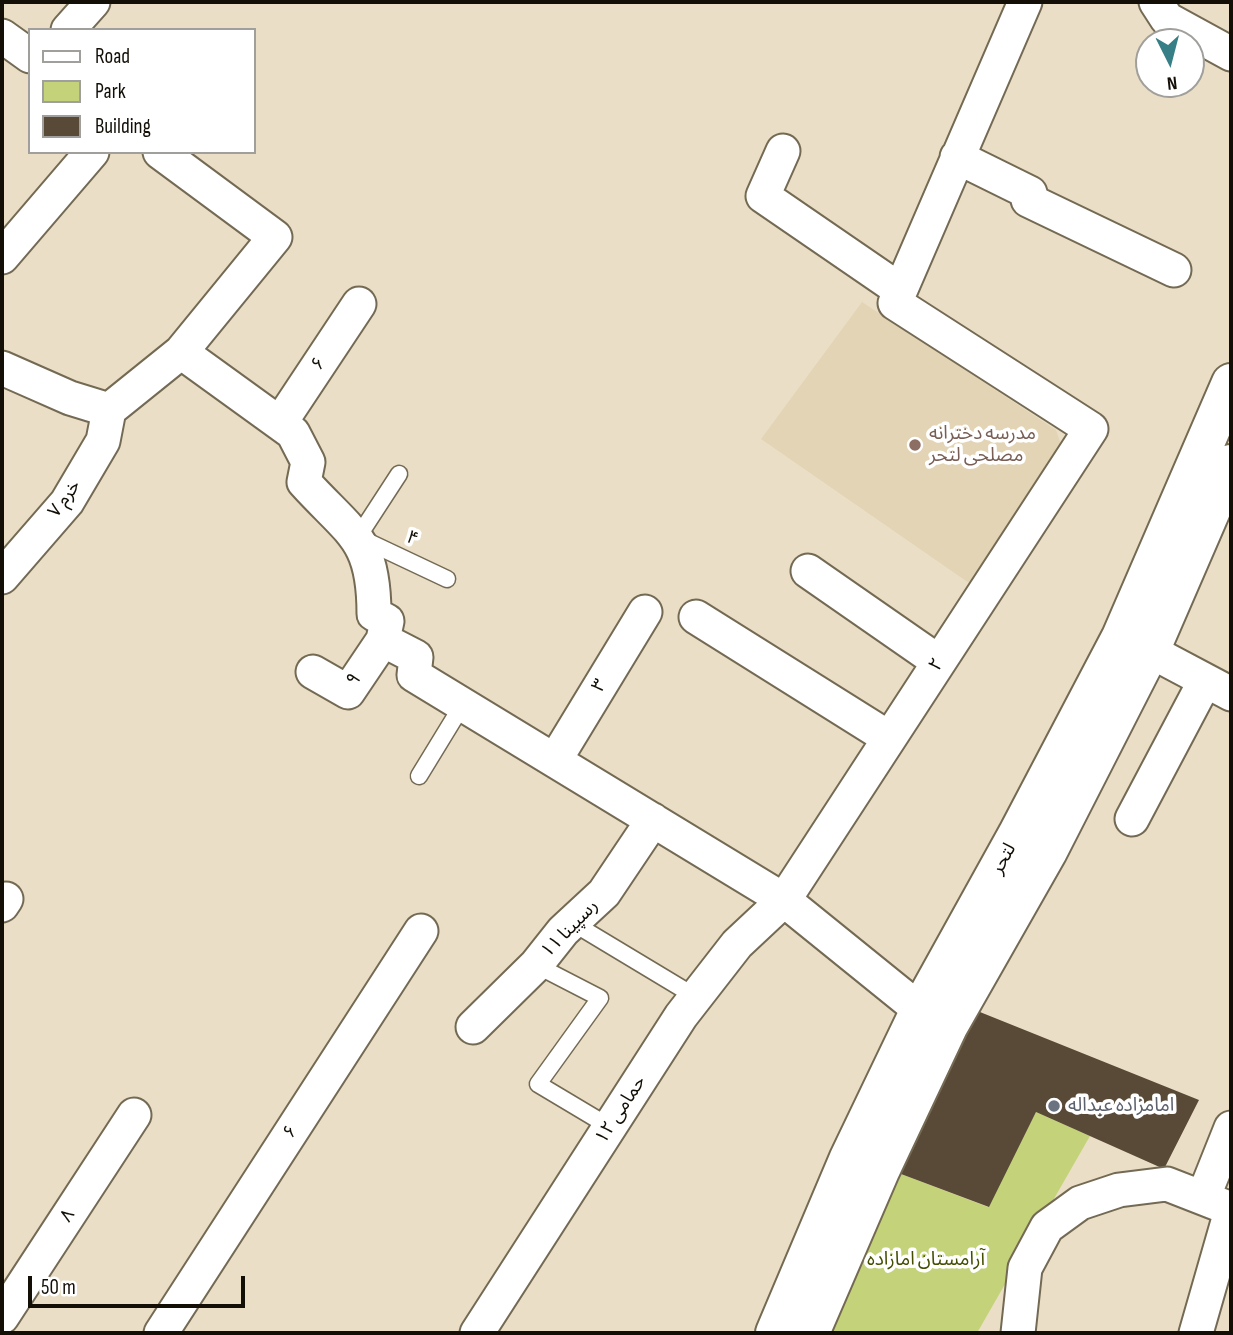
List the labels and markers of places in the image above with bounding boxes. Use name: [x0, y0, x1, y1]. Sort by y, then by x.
place label: مدرسه دخترانه مصلحی لتحر: [929, 423, 1036, 467]
marker: مدرسه دخترانه مصلحی لتحر: [907, 437, 923, 453]
place label: امامزاده عبداله: [1068, 1095, 1174, 1117]
marker: امامزاده عبداله: [1046, 1098, 1062, 1114]

